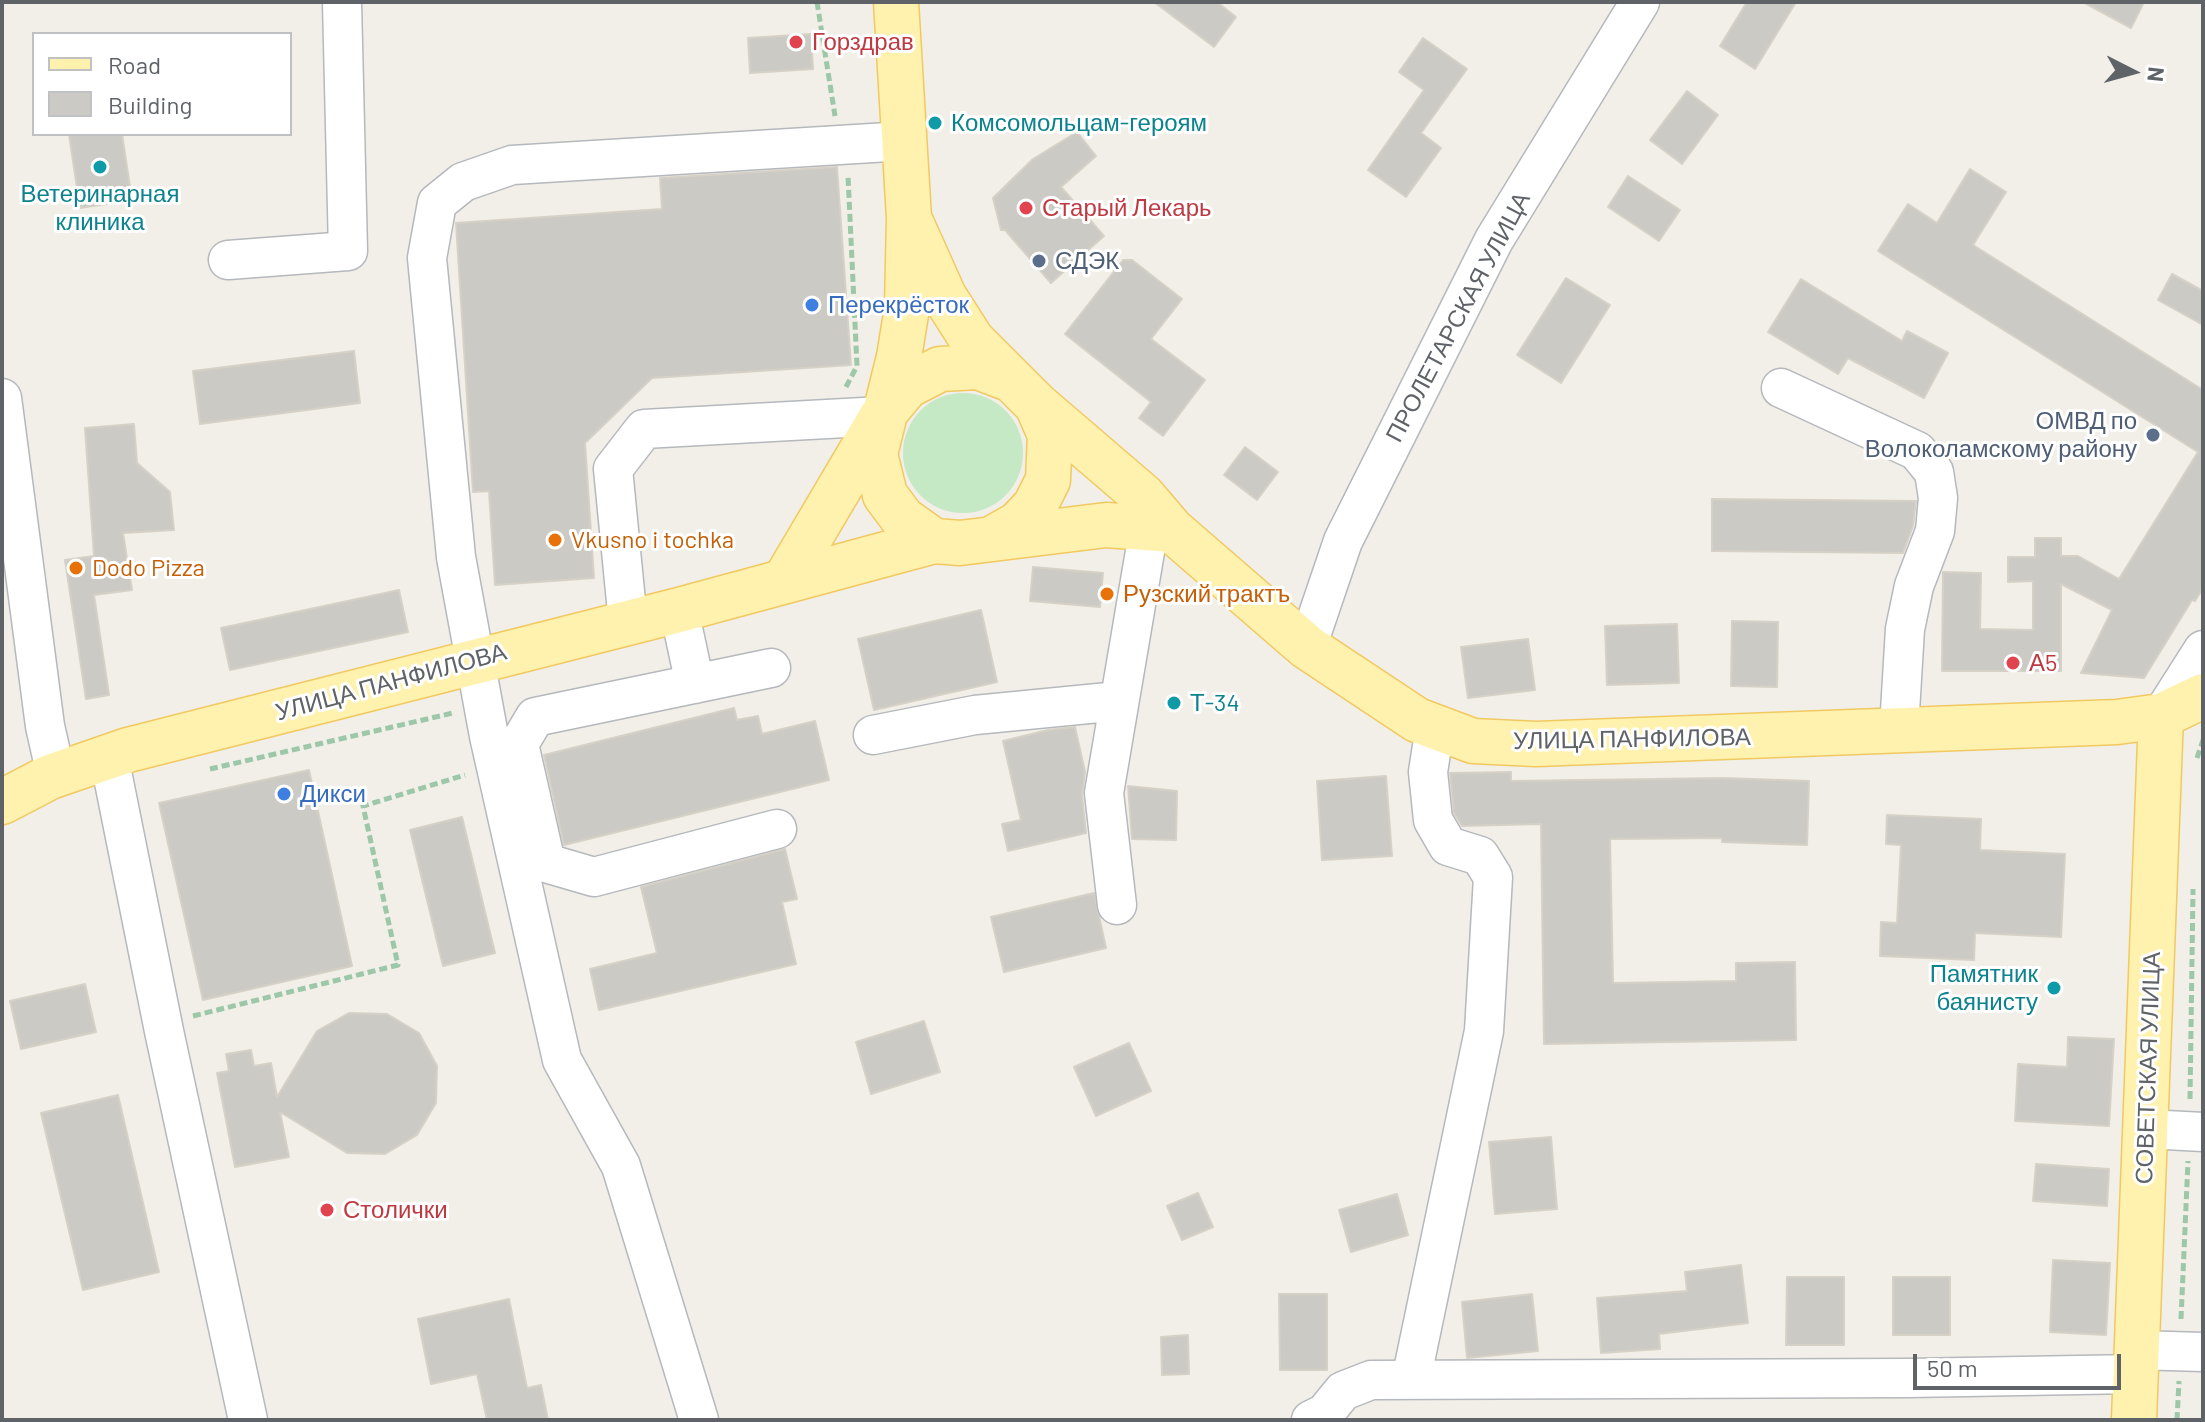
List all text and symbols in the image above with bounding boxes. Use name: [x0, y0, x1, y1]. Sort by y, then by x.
place label: Горздрав: [812, 28, 914, 56]
legend: [32, 32, 292, 136]
north arrow: [2093, 32, 2173, 112]
marker: Горздрав: [787, 33, 805, 51]
text: Road: [108, 50, 161, 79]
text: N: [2143, 66, 2171, 83]
text: Building: [108, 90, 192, 119]
place label: Комсомольцам-героям: [951, 109, 1207, 137]
marker: Комсомольцам-героям: [926, 114, 944, 132]
marker: Ветеринарная клиника: [91, 158, 109, 176]
place label: Ветеринарная клиника: [21, 180, 179, 236]
street label: ПРОЛЕТАРСКАЯ УЛИЦА: [1380, 187, 1536, 447]
place label: Старый Лекарь: [1042, 194, 1212, 222]
marker: Старый Лекарь: [1017, 199, 1035, 217]
place label: СДЭК: [1055, 247, 1119, 275]
marker: СДЭК: [1030, 252, 1048, 270]
place label: Перекрёсток: [828, 291, 969, 319]
marker: Перекрёсток: [803, 296, 821, 314]
place label: ОМВД по Волоколамскому району: [1865, 407, 2137, 463]
marker: ОМВД по Волоколамскому району: [2144, 426, 2162, 444]
place label: Vkusno i tochka: [571, 526, 734, 554]
marker: Vkusno i tochka: [546, 531, 564, 549]
place label: Dodo Pizza: [92, 554, 205, 582]
marker: Dodo Pizza: [67, 559, 85, 577]
place label: Рузский трактъ: [1123, 580, 1290, 608]
marker: Рузский трактъ: [1098, 585, 1116, 603]
street label: УЛИЦА ПАНФИЛОВА: [272, 637, 510, 727]
place label: А5: [2029, 649, 2057, 677]
marker: А5: [2004, 654, 2022, 672]
place label: Т-34: [1190, 689, 1240, 717]
marker: Т-34: [1165, 694, 1183, 712]
street label: УЛИЦА ПАНФИЛОВА: [1513, 723, 1751, 755]
place label: Дикси: [300, 780, 366, 808]
marker: Дикси: [275, 785, 293, 803]
street label: СОВЕТСКАЯ УЛИЦА: [2130, 951, 2166, 1185]
place label: Памятник баянисту: [1930, 960, 2038, 1016]
marker: Памятник баянисту: [2045, 979, 2063, 997]
place label: Столички: [343, 1196, 448, 1224]
marker: Столички: [318, 1201, 336, 1219]
scale bar: [1917, 1338, 2125, 1388]
text: 50 m: [1927, 1353, 1978, 1382]

